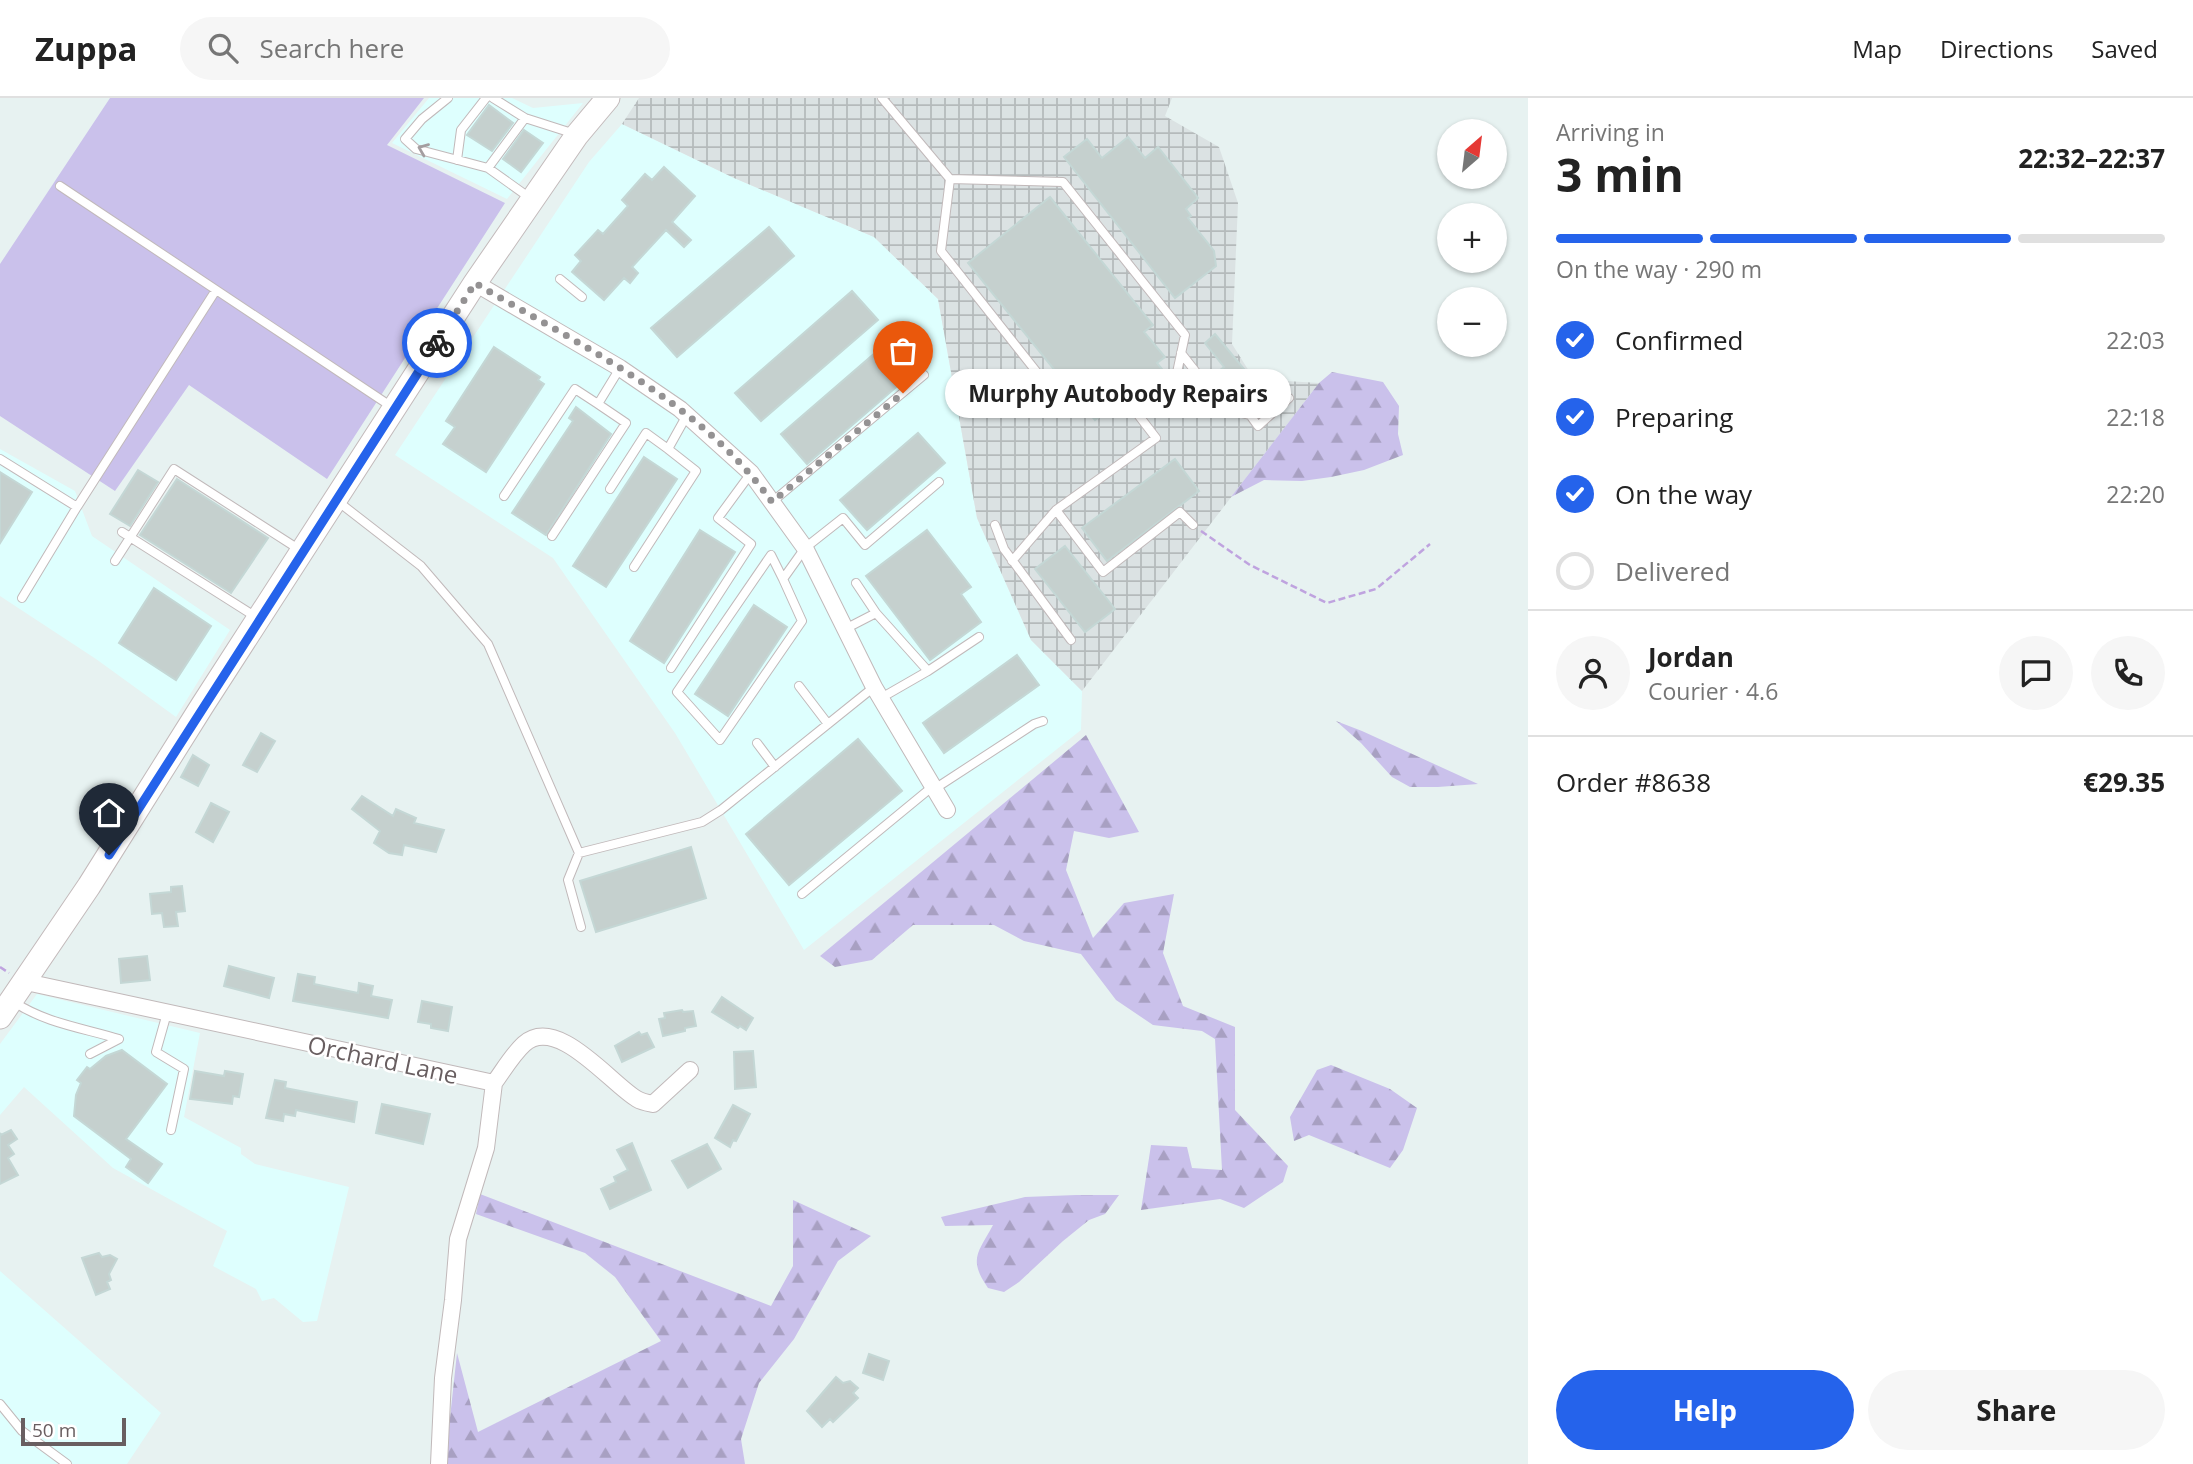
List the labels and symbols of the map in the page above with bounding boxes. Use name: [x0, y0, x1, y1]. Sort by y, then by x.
north arrow: [1437, 119, 1507, 189]
one-way arrow: [418, 144, 430, 158]
courier: [402, 308, 472, 378]
pin: [873, 321, 933, 393]
callout: Murphy Autobody Repairs: [945, 368, 1292, 418]
pin: [79, 783, 139, 855]
street label: Orchard Lane: [305, 1027, 461, 1091]
scale bar: [21, 1415, 126, 1447]

